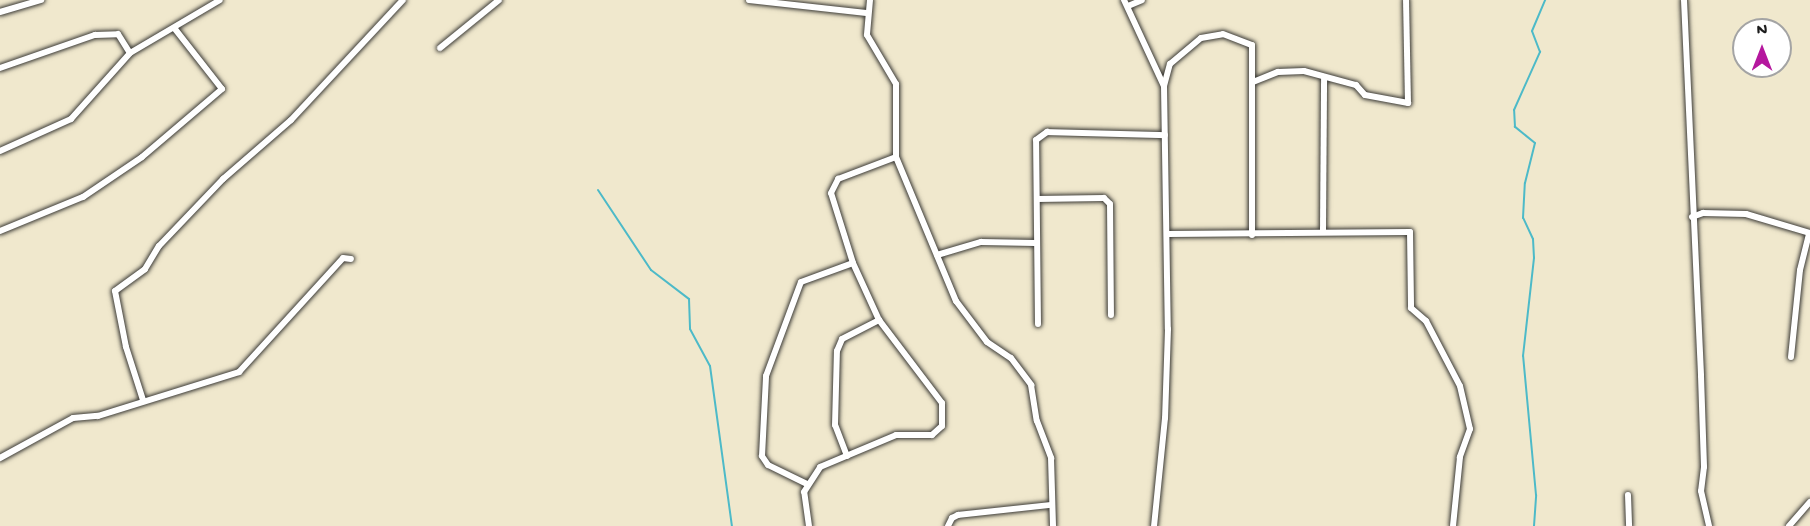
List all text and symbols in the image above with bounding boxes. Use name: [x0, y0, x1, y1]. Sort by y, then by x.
north arrow: [1732, 18, 1792, 78]
text: N: [1757, 22, 1767, 41]

